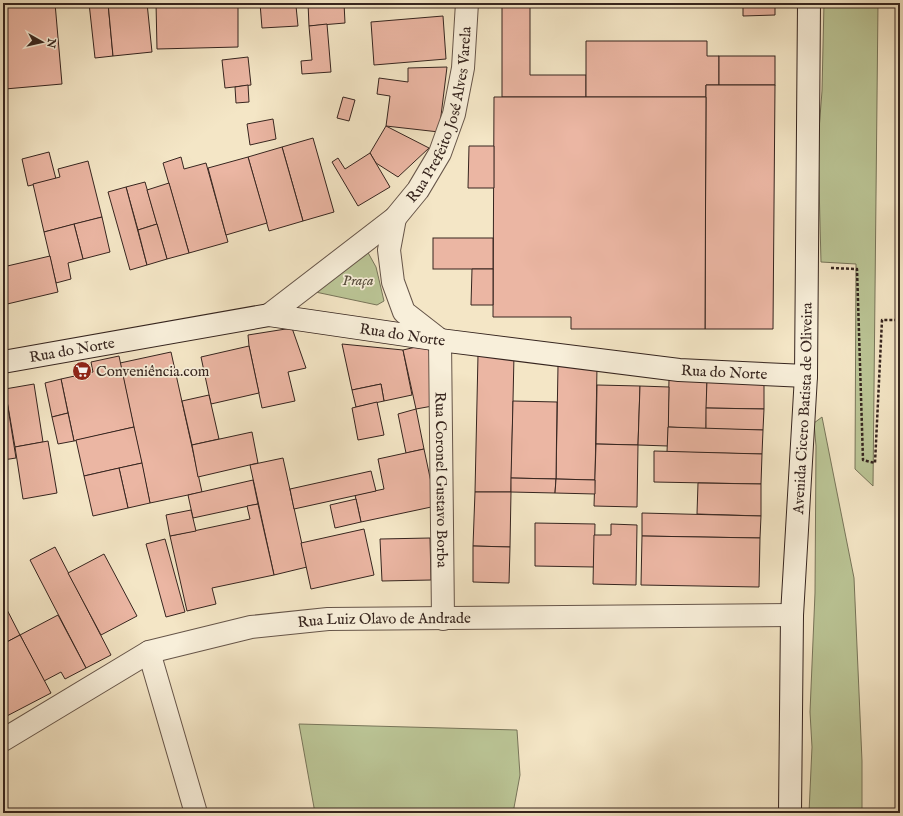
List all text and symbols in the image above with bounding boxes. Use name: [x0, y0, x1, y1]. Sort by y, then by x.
north arrow: [22, 22, 62, 62]
street label: Rua Prefeito José Alves Varela: [402, 25, 476, 207]
text: N: [43, 37, 59, 49]
park label: Praça: [342, 271, 374, 290]
street label: Avenida Cicero Batista de Oliveira: [789, 302, 817, 516]
street label: Rua do Norte: [358, 319, 446, 351]
street label: Rua do Norte: [28, 333, 116, 367]
supermarket icon: Conveniência.com: [71, 360, 93, 382]
street label: Rua do Norte: [680, 361, 768, 384]
place label: Conveniência.com: [96, 362, 210, 381]
street label: Rua Coronel Gustavo Borba: [431, 392, 451, 568]
street label: Rua Luiz Olavo de Andrade: [297, 609, 471, 632]

